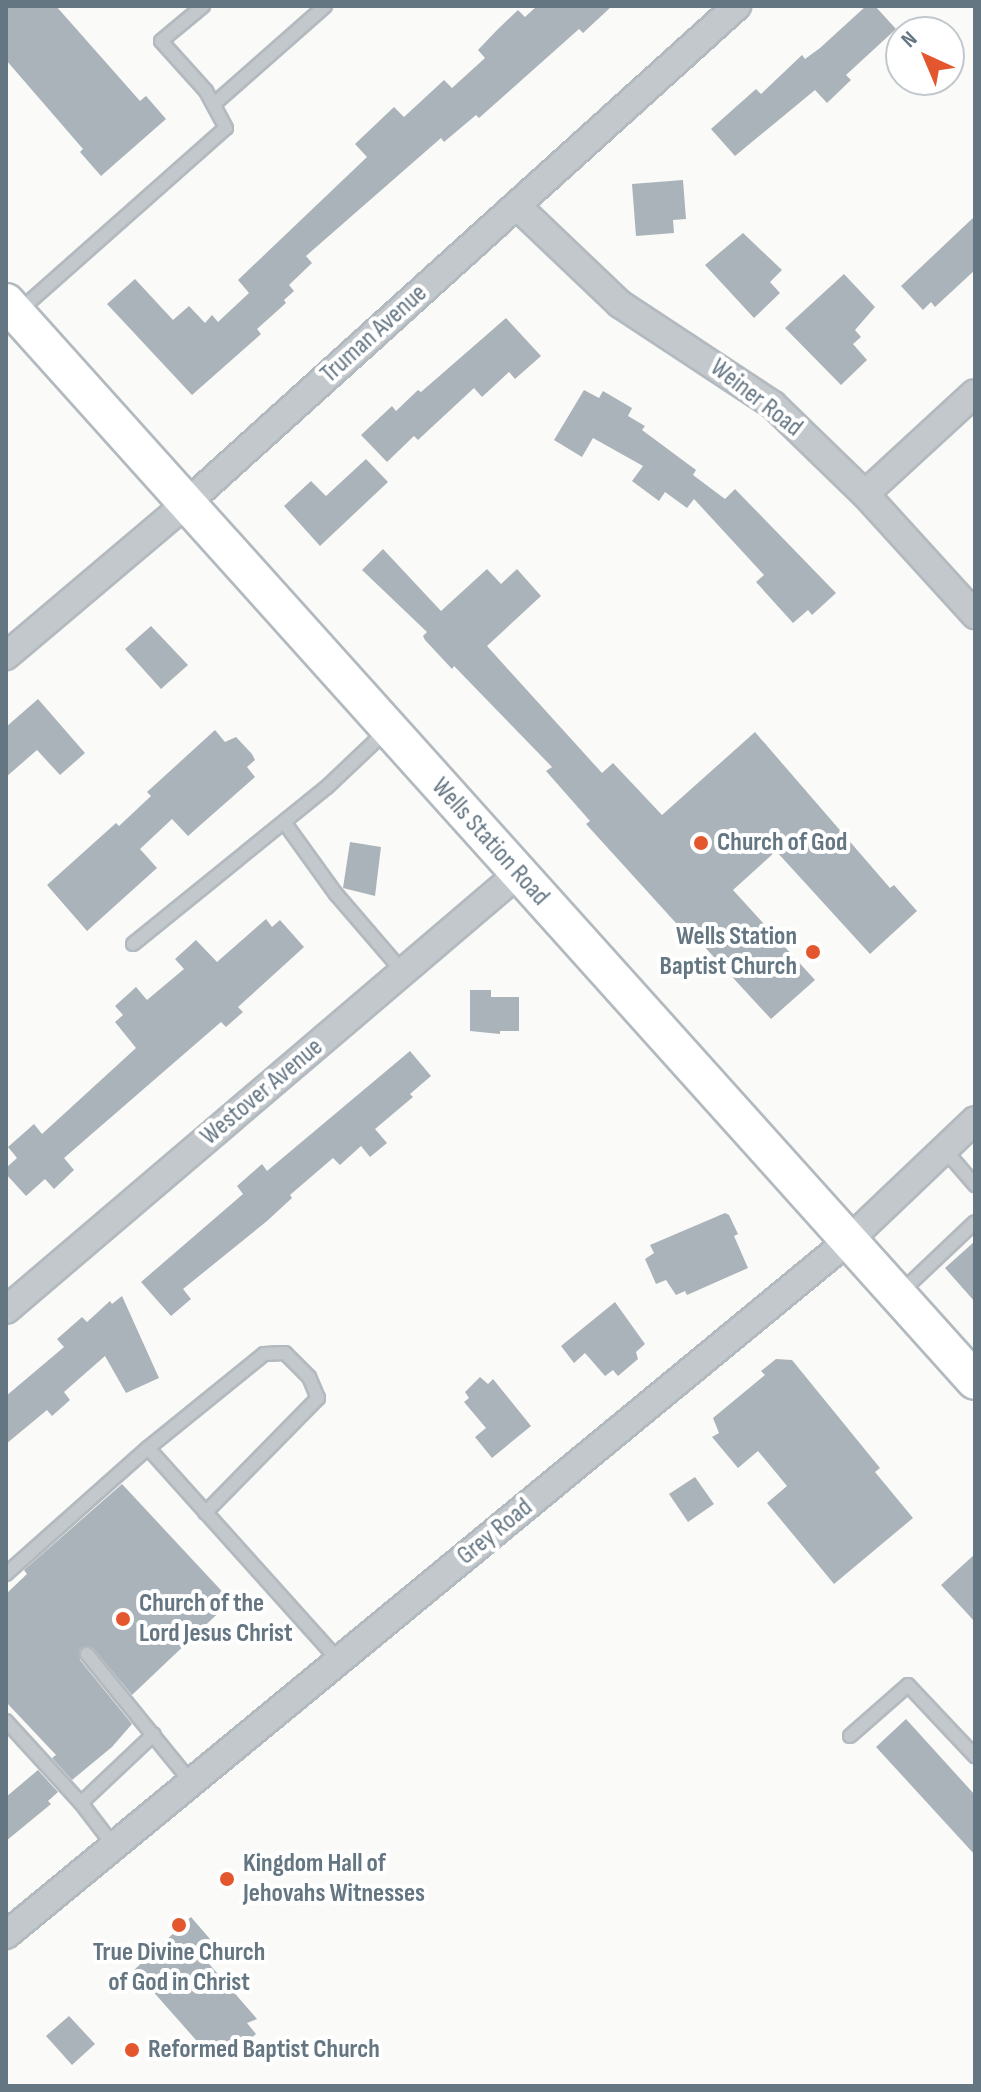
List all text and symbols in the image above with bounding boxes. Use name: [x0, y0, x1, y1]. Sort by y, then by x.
north arrow: [885, 16, 965, 96]
text: N: [896, 26, 923, 54]
street label: Truman Avenue: [314, 278, 434, 390]
street label: Weiner Road: [704, 352, 808, 444]
street label: Wells Station Road: [424, 772, 556, 912]
place label: Church of God: [717, 827, 847, 859]
marker: Church of God: [692, 834, 710, 852]
place label: Wells Station Baptist Church: [660, 921, 797, 982]
marker: Wells Station Baptist Church: [804, 943, 822, 961]
street label: Westover Avenue: [195, 1032, 329, 1152]
street label: Grey Road: [451, 1492, 539, 1572]
place label: Church of the Lord Jesus Christ: [139, 1588, 293, 1650]
marker: Church of the Lord Jesus Christ: [114, 1610, 132, 1628]
place label: Kingdom Hall of Jehovahs Witnesses: [243, 1848, 425, 1910]
marker: Kingdom Hall of Jehovahs Witnesses: [218, 1870, 236, 1888]
marker: True Divine Church of God in Christ: [170, 1916, 188, 1934]
place label: True Divine Church of God in Christ: [93, 1937, 265, 1998]
place label: Reformed Baptist Church: [148, 2034, 380, 2066]
marker: Reformed Baptist Church: [123, 2041, 141, 2059]

